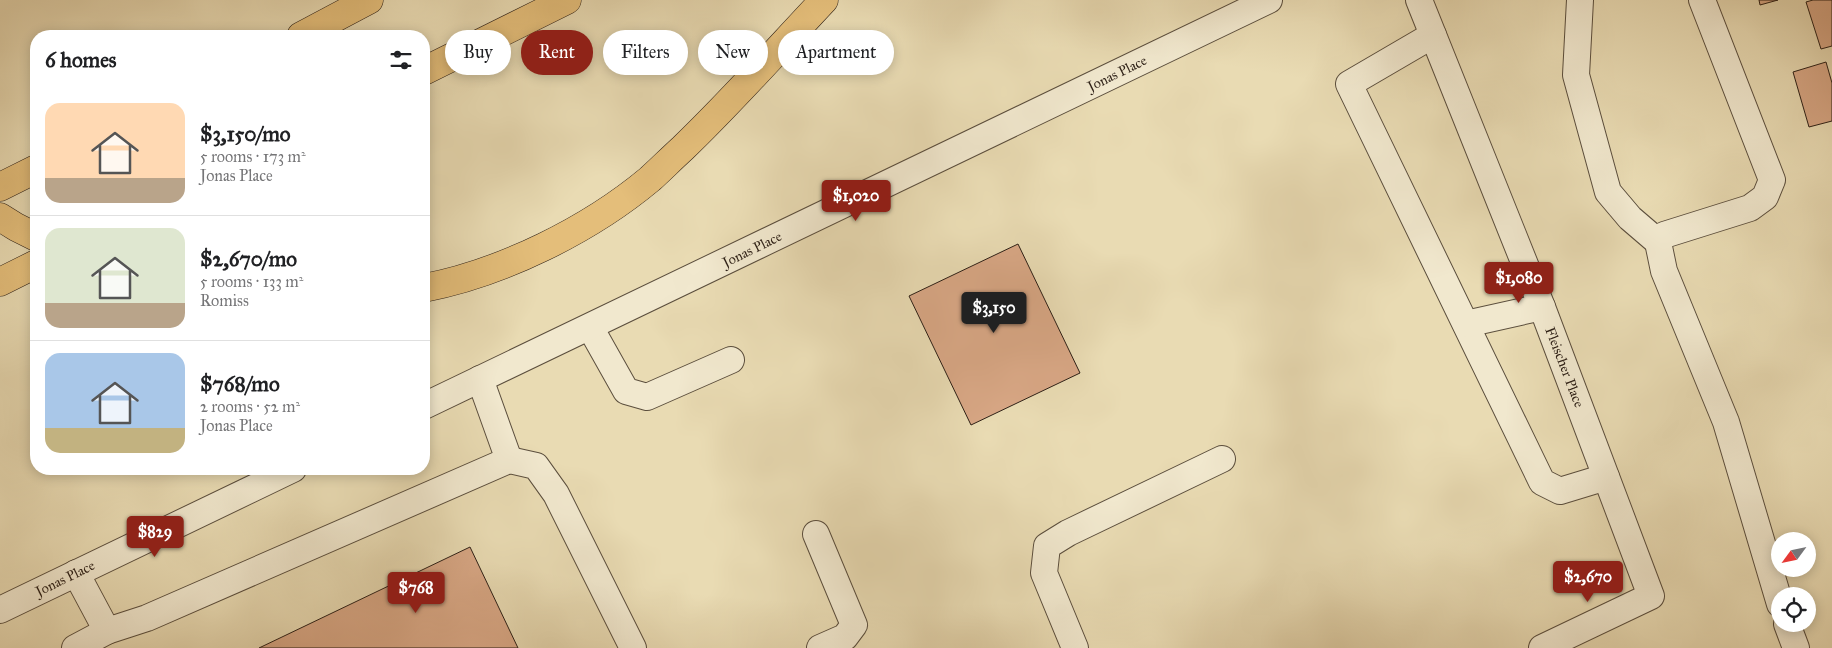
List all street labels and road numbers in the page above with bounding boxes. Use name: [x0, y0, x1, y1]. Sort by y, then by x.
street label: Jonas Place: [1083, 52, 1150, 97]
street label: Jonas Place: [718, 228, 785, 273]
street label: Fleischer Place: [1541, 325, 1588, 410]
street label: Jonas Place: [31, 557, 98, 602]

